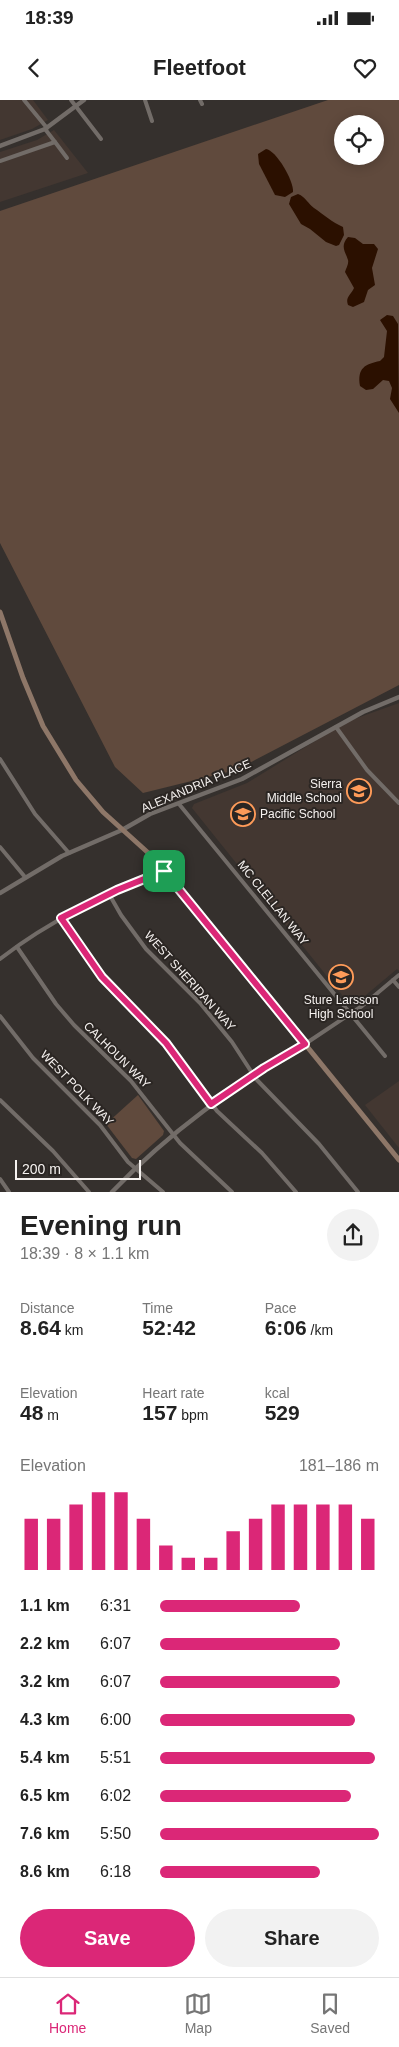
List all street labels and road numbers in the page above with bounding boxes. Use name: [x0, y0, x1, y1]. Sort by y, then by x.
street label: ALEXANDRIA PLACE: [139, 756, 253, 816]
street label: MC CLELLAN WAY: [235, 858, 311, 948]
street label: WEST SHERIDAN WAY: [142, 928, 238, 1034]
street label: CALHOUN WAY: [81, 1019, 153, 1091]
street label: WEST POLK WAY: [38, 1047, 116, 1129]

